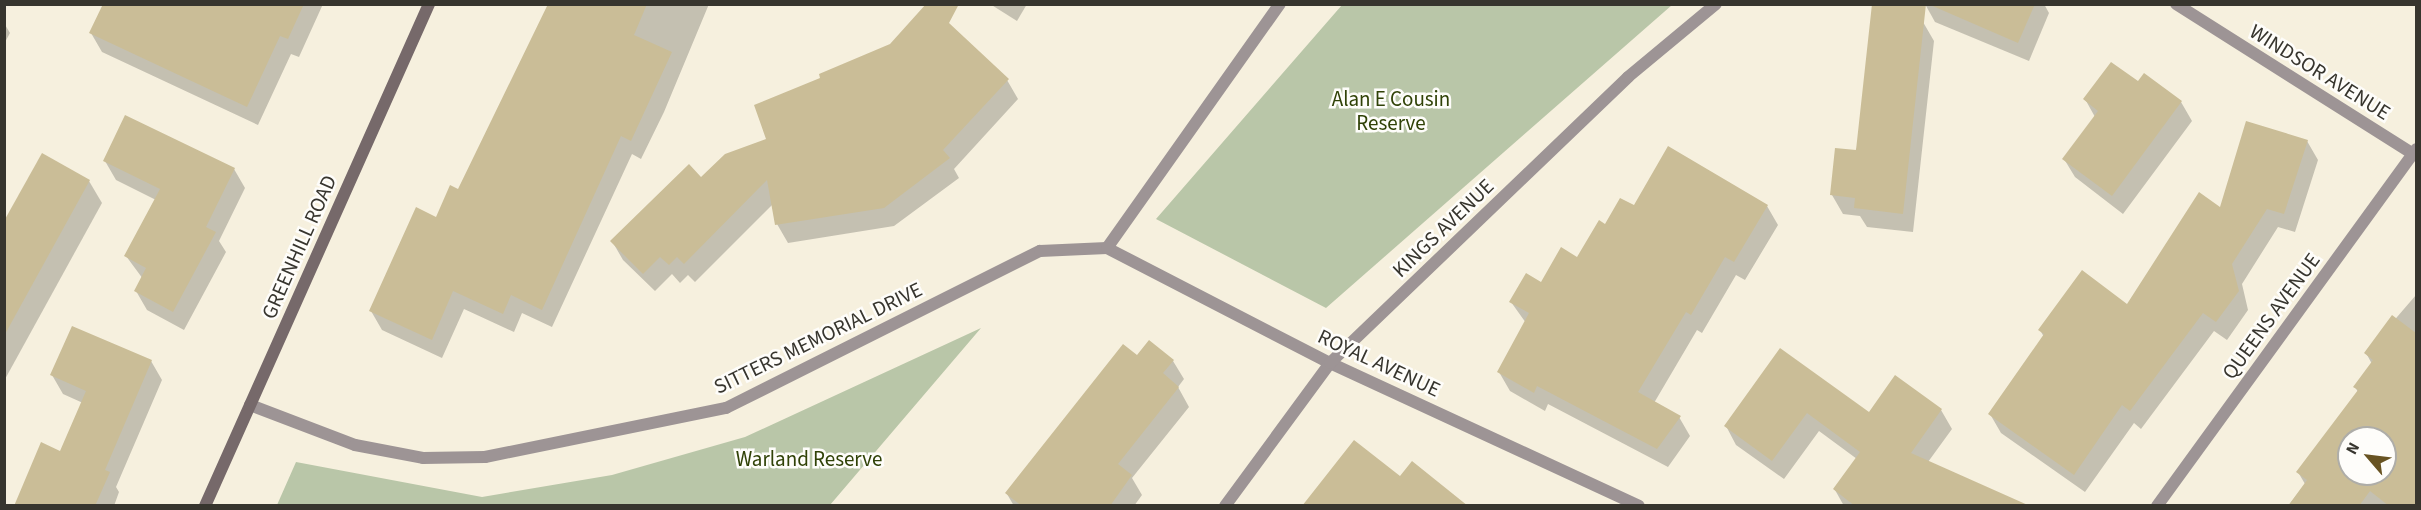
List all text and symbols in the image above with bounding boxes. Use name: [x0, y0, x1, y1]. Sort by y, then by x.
street label: WINDSOR AVENUE: [2245, 19, 2395, 125]
park label: Alan E Cousin Reserve: [1332, 86, 1450, 136]
street label: GREENHILL ROAD: [256, 171, 342, 323]
street label: KINGS AVENUE: [1387, 173, 1499, 283]
street label: QUEENS AVENUE: [2217, 248, 2325, 384]
street label: SITTERS MEMORIAL DRIVE: [710, 277, 926, 399]
street label: ROYAL AVENUE: [1314, 324, 1444, 402]
north arrow: [2337, 426, 2397, 486]
text: N: [2341, 439, 2365, 458]
park label: Warland Reserve: [736, 446, 882, 472]

